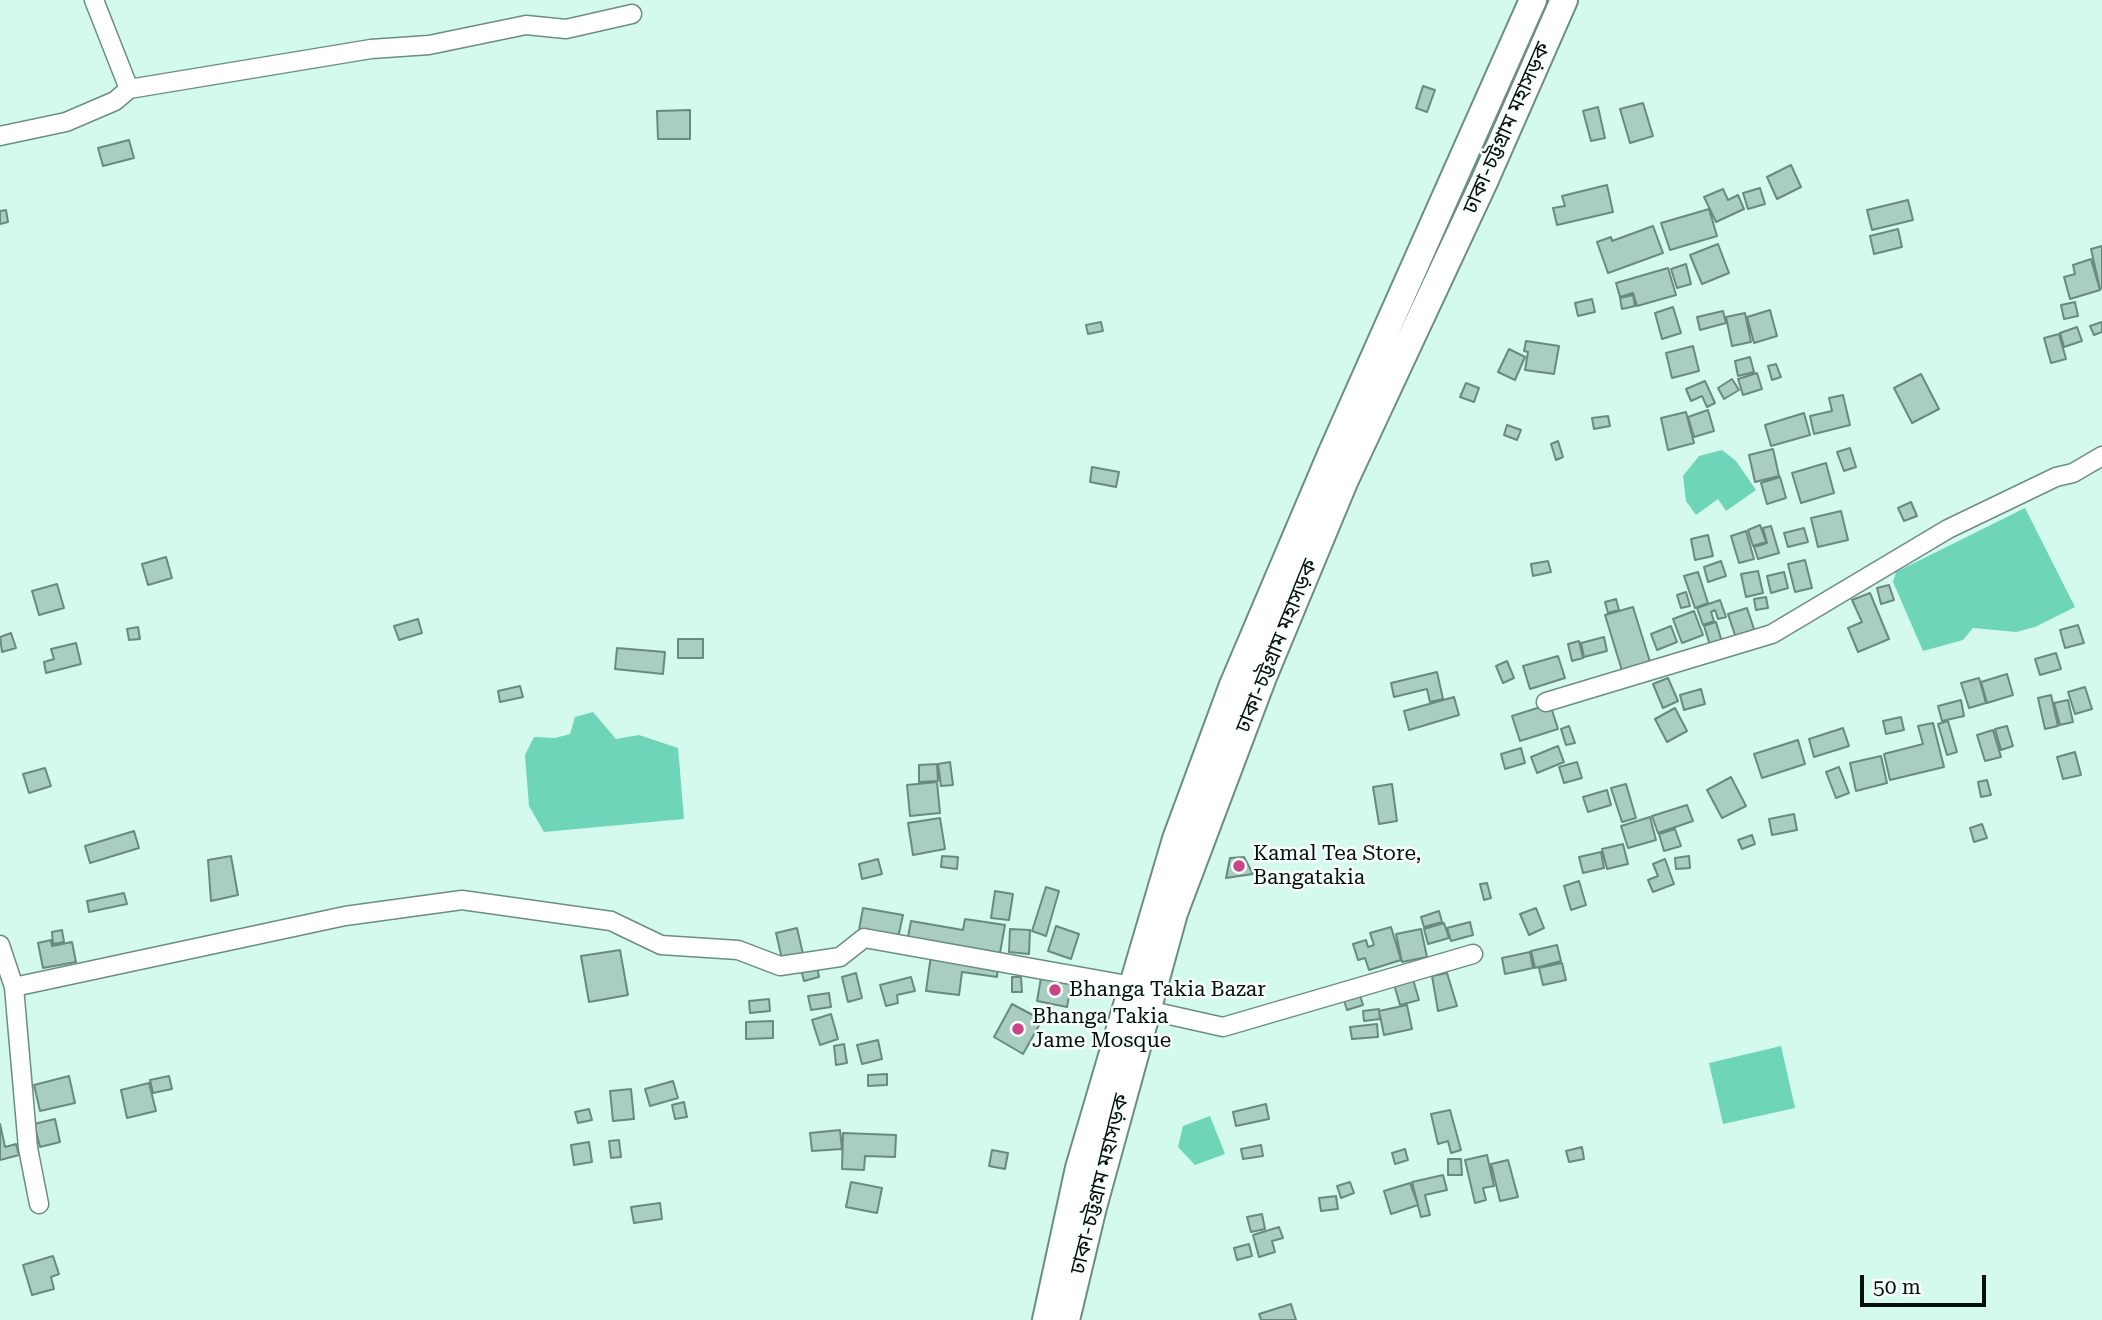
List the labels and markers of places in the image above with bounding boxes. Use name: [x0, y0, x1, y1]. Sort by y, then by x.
place label: Kamal Tea Store, Bangatakia: [1253, 841, 1421, 891]
marker: Kamal Tea Store, Bangatakia: [1231, 858, 1247, 874]
place label: Bhanga Takia Bazar: [1069, 977, 1266, 1003]
marker: Bhanga Takia Bazar: [1047, 982, 1063, 998]
place label: Bhanga Takia Jame Mosque: [1032, 1004, 1171, 1054]
marker: Bhanga Takia Jame Mosque: [1010, 1021, 1026, 1037]

